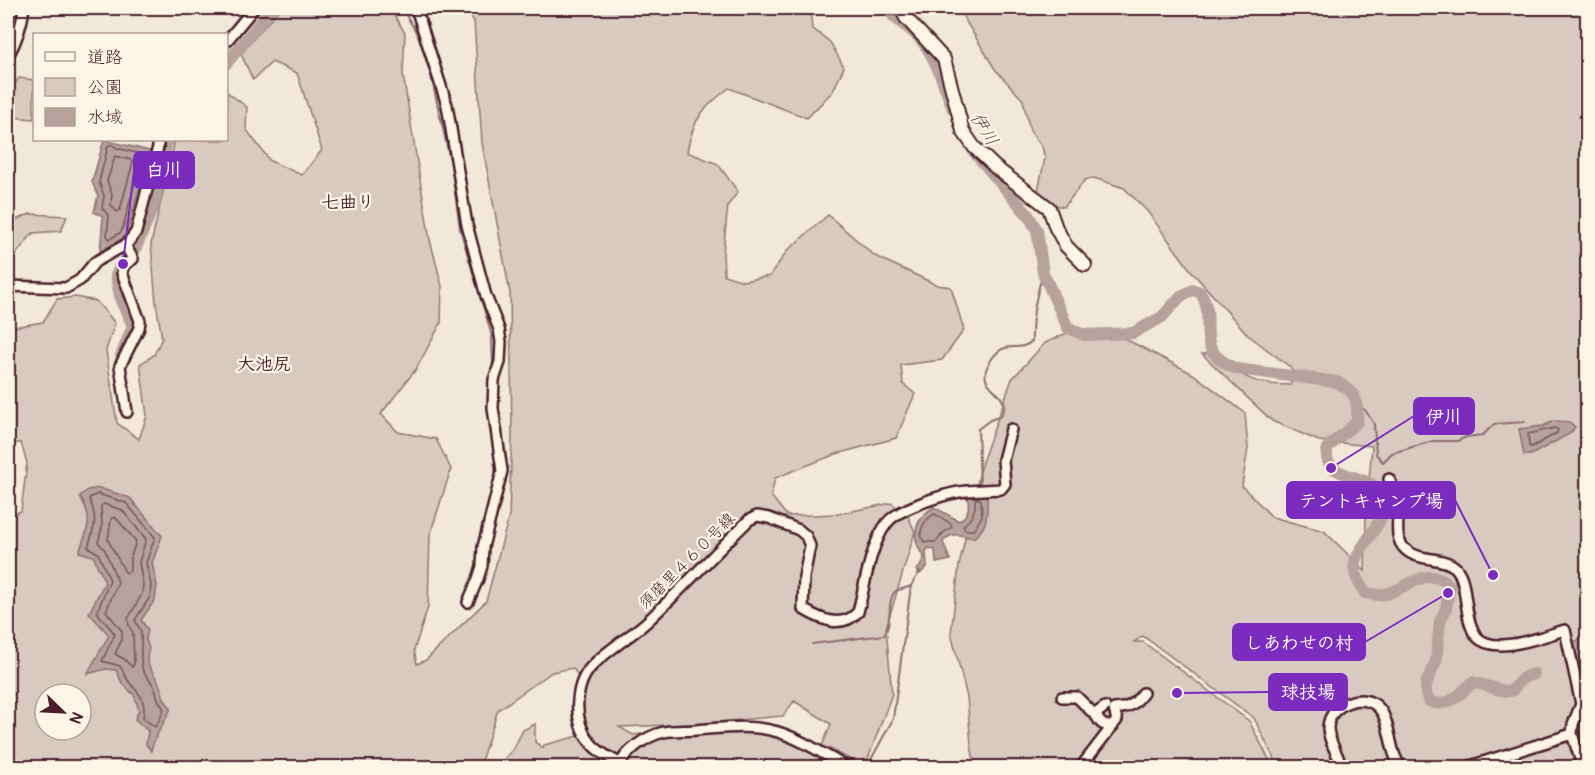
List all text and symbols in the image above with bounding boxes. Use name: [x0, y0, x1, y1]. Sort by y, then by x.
legend: [33, 33, 228, 141]
text: 道路: [87, 46, 123, 69]
text: 公園: [87, 76, 123, 99]
text: 水域: [87, 106, 123, 129]
water label: 伊川: [965, 108, 1003, 150]
callout: 白川: [134, 152, 194, 188]
text: 白川: [146, 159, 182, 182]
district label: 七曲り: [321, 191, 375, 214]
district label: 大池尻: [237, 353, 291, 376]
callout: 伊川: [1414, 398, 1474, 434]
text: 伊川: [1426, 406, 1462, 429]
callout: テントキャンプ場: [1287, 482, 1455, 518]
text: テントキャンプ場: [1299, 490, 1443, 513]
street label: 須磨里４６０号線: [635, 509, 739, 613]
callout: しあわせの村: [1233, 624, 1365, 660]
text: しあわせの村: [1245, 632, 1353, 655]
callout: 球技場: [1269, 674, 1347, 710]
text: 球技場: [1281, 681, 1335, 704]
north arrow: [33, 682, 93, 742]
text: N: [64, 709, 87, 727]

